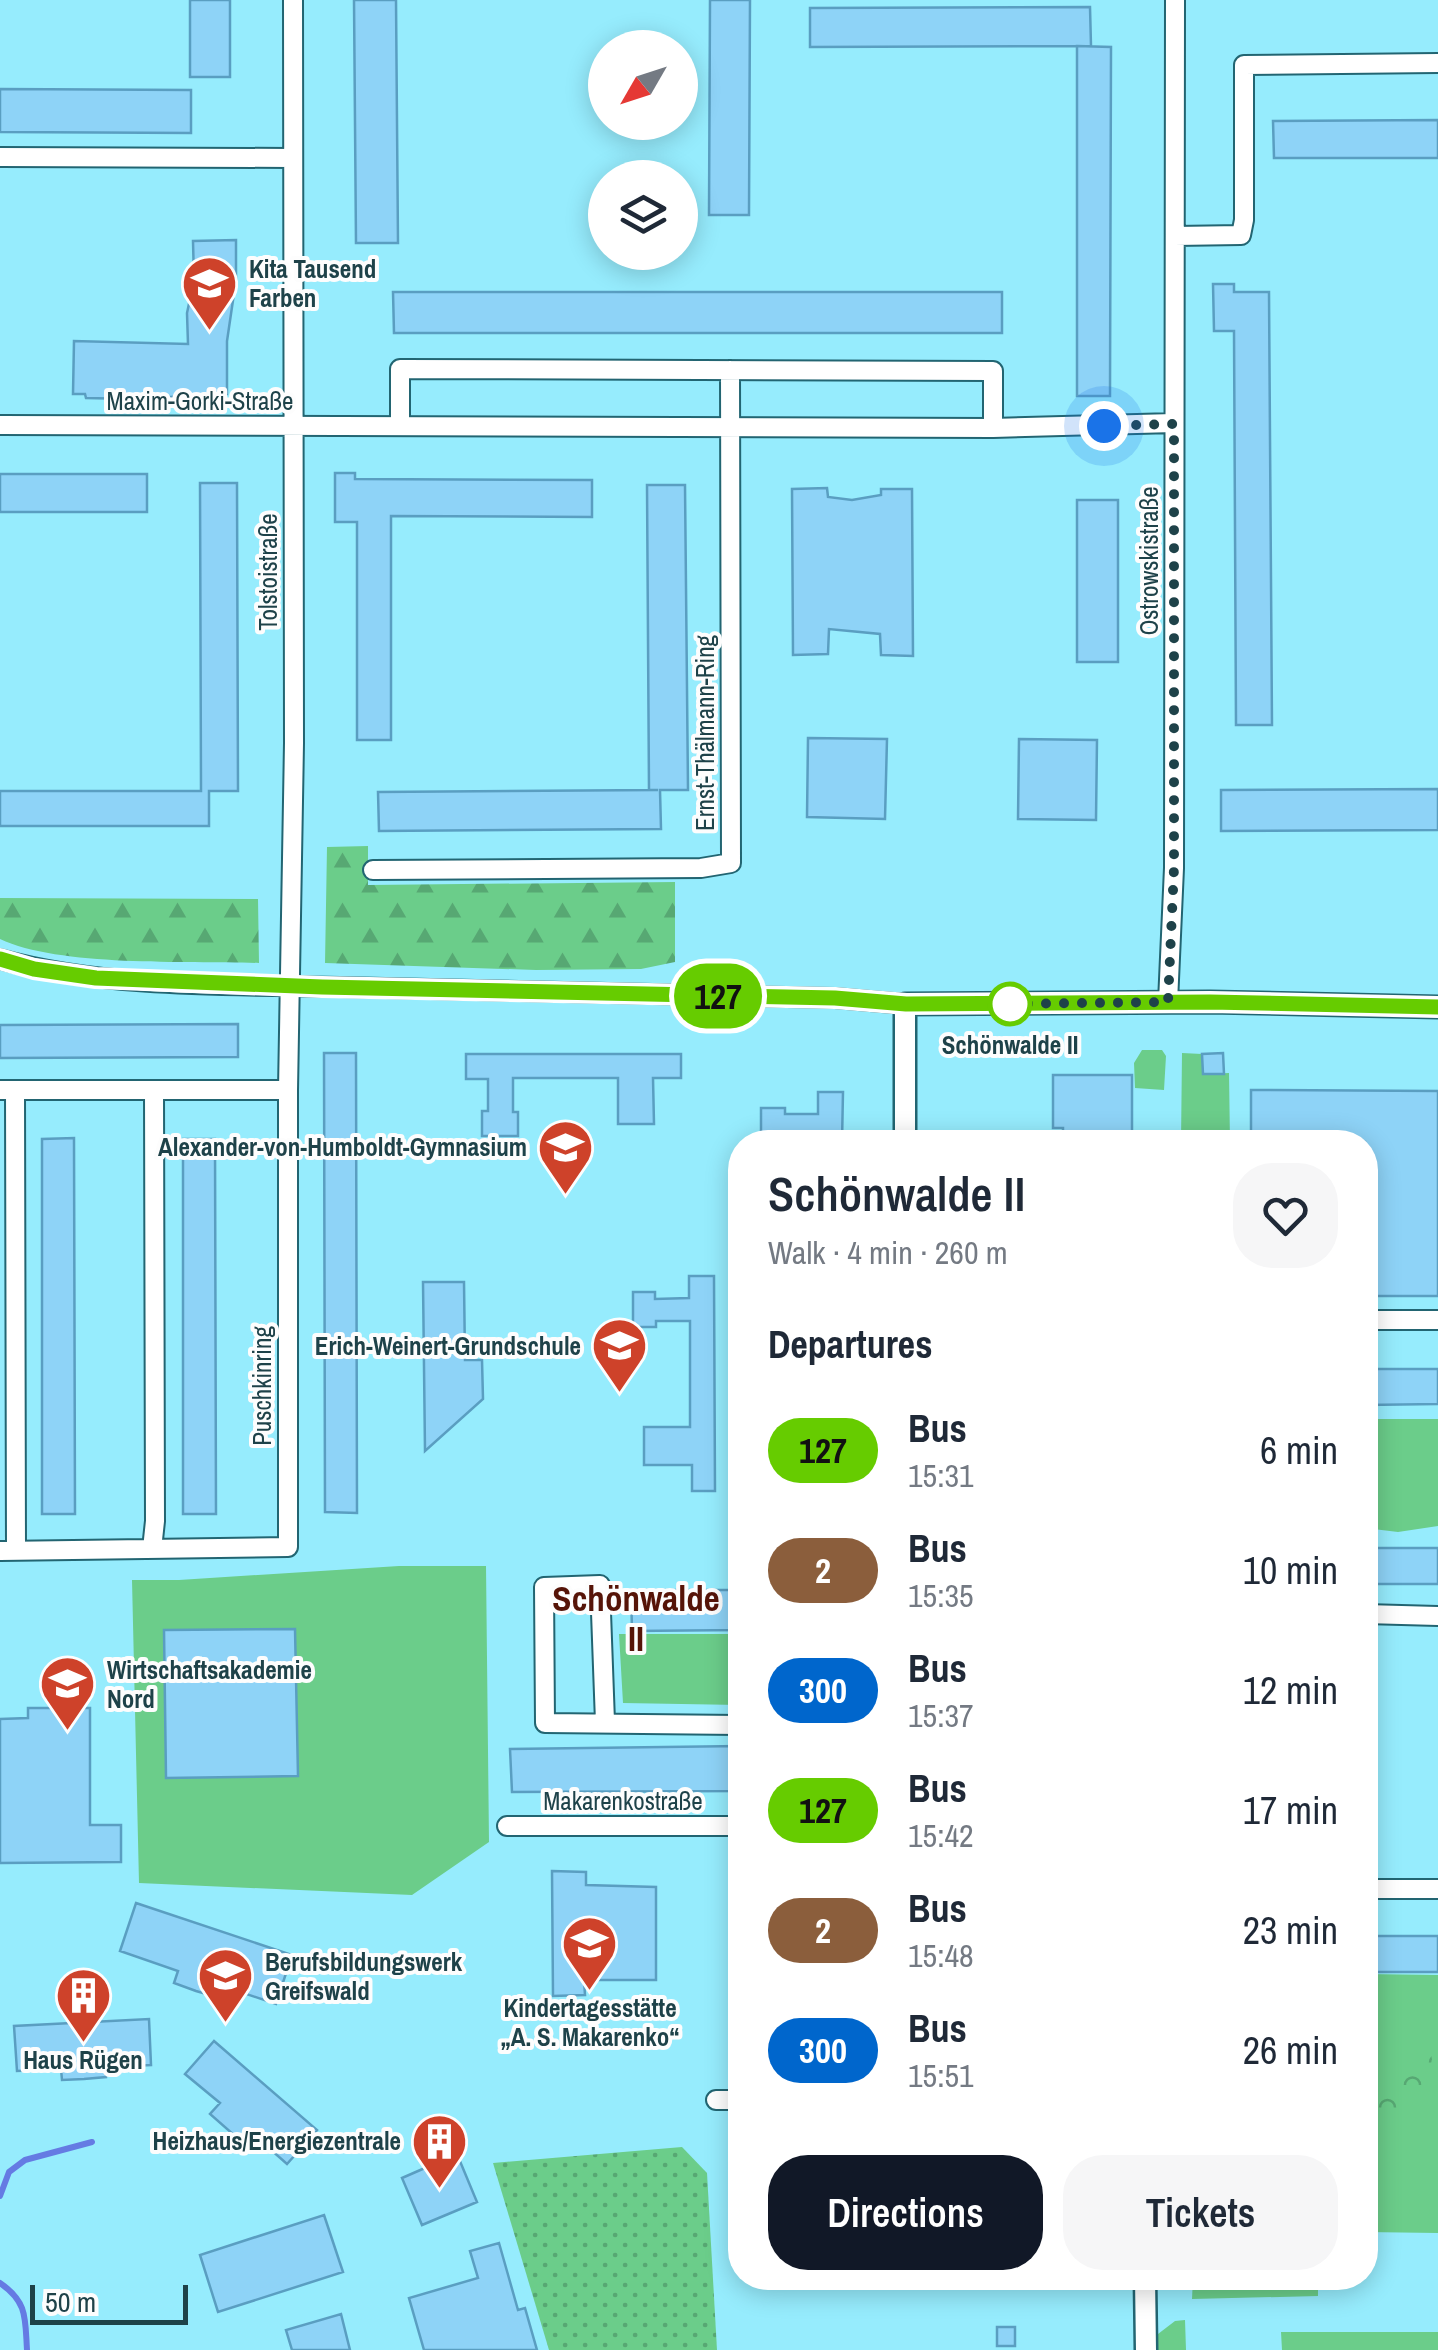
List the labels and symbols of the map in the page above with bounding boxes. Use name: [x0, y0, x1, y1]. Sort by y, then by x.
north arrow: [588, 30, 698, 140]
place label: Kita Tausend Farben: [249, 252, 376, 315]
school or university icon: Kita Tausend Farben: [180, 253, 240, 332]
street label: Maxim-Gorki-Straße: [107, 384, 293, 418]
your location: [1079, 401, 1129, 451]
street label: Ostrowskistraße: [1132, 486, 1166, 636]
street label: Tolstoistraße: [251, 513, 285, 631]
street label: Ernst-Thälmann-Ring: [688, 634, 722, 831]
line badge: 127: [660, 964, 776, 1028]
marker: Schönwalde II: [989, 983, 1031, 1025]
place label: Schönwalde II: [942, 1028, 1078, 1062]
school or university icon: Alexander-von-Humboldt-Gymnasium: [536, 1117, 596, 1196]
place label: Alexander-von-Humboldt-Gymnasium: [158, 1130, 527, 1164]
school or university icon: Erich-Weinert-Grundschule: [590, 1316, 650, 1395]
street label: Puschkinring: [245, 1326, 279, 1446]
place label: Erich-Weinert-Grundschule: [315, 1329, 581, 1363]
district label: Schönwalde II: [552, 1575, 720, 1662]
place label: Wirtschaftsakademie Nord: [107, 1653, 312, 1716]
school or university icon: Wirtschaftsakademie Nord: [38, 1654, 98, 1733]
street label: Makarenkostraße: [543, 1784, 703, 1818]
school or university icon: Kindertagesstätte „A. S. Makarenko“: [560, 1913, 620, 1992]
place label: Berufsbildungswerk Greifswald: [265, 1945, 463, 2008]
school or university icon: Berufsbildungswerk Greifswald: [196, 1946, 256, 2025]
building icon: Haus Rügen: [53, 1966, 113, 2045]
place label: Kindertagesstätte „A. S. Makarenko“: [501, 1991, 679, 2054]
place label: Haus Rügen: [23, 2043, 143, 2077]
building icon: Heizhaus/Energiezentrale: [410, 2111, 470, 2190]
place label: Heizhaus/Energiezentrale: [153, 2124, 401, 2158]
scale bar: [30, 2280, 188, 2324]

